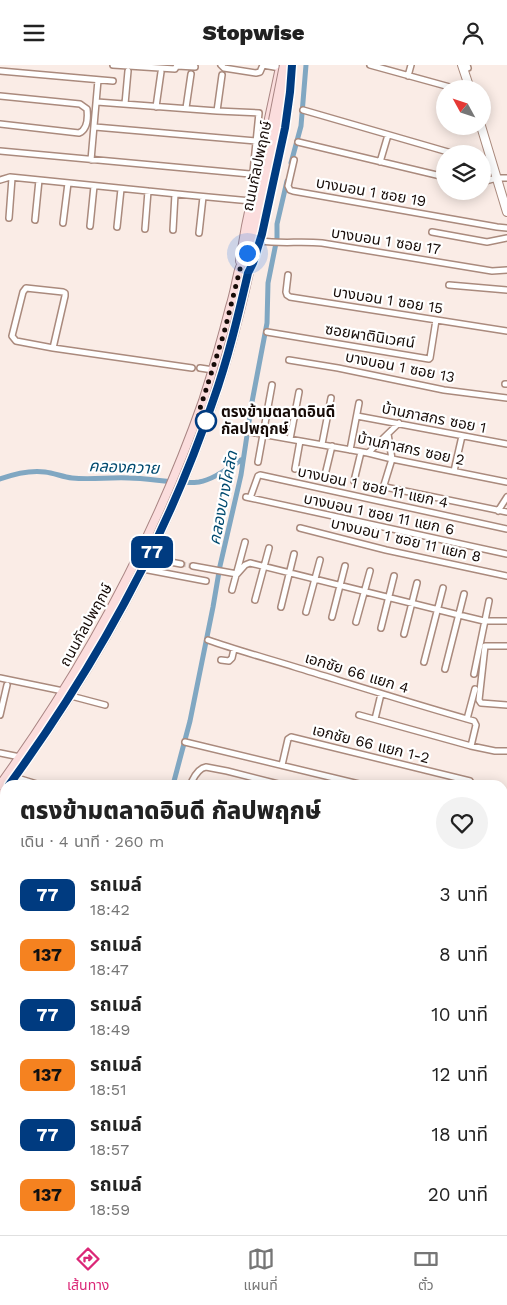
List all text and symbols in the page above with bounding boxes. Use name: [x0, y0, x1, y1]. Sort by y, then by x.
icon: menu: [20, 19, 48, 47]
icon: person: [459, 19, 487, 47]
text: Stopwise: [202, 20, 305, 45]
north arrow: [436, 80, 491, 135]
map controls: [436, 80, 491, 200]
street label: ถนนกัลปพฤกษ์: [239, 119, 275, 213]
button: layers: [436, 145, 491, 200]
street label: บางบอน 1 ซอย 19: [314, 173, 428, 211]
street label: บางบอน 1 ซอย 17: [330, 223, 442, 259]
your location: [235, 241, 260, 266]
street label: บางบอน 1 ซอย 15: [332, 282, 444, 318]
street label: ซอยผาตินิเวศน์: [324, 320, 416, 352]
street label: บางบอน 1 ซอย 13: [344, 348, 456, 386]
street label: บ้านภาสกร ซอย 1: [380, 399, 488, 437]
place label: ตรงข้ามตลาดอินดี กัลปพฤกษ์: [221, 403, 335, 438]
marker: ตรงข้ามตลาดอินดี กัลปพฤกษ์: [195, 410, 217, 432]
street label: บ้านภาสกร ซอย 2: [356, 429, 466, 469]
water label: คลองบางโคลัด: [205, 448, 242, 546]
water label: คลองควาย: [88, 456, 161, 478]
street label: บางบอน 1 ซอย 11 แยก 4: [296, 462, 450, 512]
street label: บางบอน 1 ซอย 11 แยก 6: [302, 489, 456, 539]
street label: บางบอน 1 ซอย 11 แยก 8: [329, 514, 483, 566]
line badge: 77: [130, 536, 174, 568]
text: 77: [141, 541, 163, 562]
street label: ถนนกัลปพฤกษ์: [56, 580, 116, 670]
street label: เอกชัย 66 แยก 4: [303, 649, 411, 697]
street label: เอกชัย 66 แยก 1-2: [311, 721, 431, 767]
text: ตรงข้ามตลาดอินดี กัลปพฤกษ์: [20, 797, 321, 825]
button: heart: [436, 797, 488, 849]
text: เดิน · 4 นาที · 260 m: [20, 832, 164, 851]
text: รถเมล์: [90, 873, 142, 896]
text: 3 นาที: [440, 883, 488, 906]
text: 77: [37, 884, 58, 905]
text: 18:42: [90, 900, 130, 919]
text: รถเมล์: [90, 933, 142, 956]
text: 8 นาที: [439, 943, 488, 966]
text: 137: [33, 944, 62, 965]
text: 18:47: [90, 960, 129, 979]
text: รถเมล์: [90, 993, 142, 1016]
text: 10 นาที: [431, 1003, 488, 1026]
text: 77: [37, 1004, 58, 1025]
text: 18:49: [90, 1020, 130, 1039]
text: รถเมล์: [90, 1053, 142, 1076]
text: 12 นาที: [432, 1063, 488, 1086]
text: 137: [33, 1064, 62, 1085]
text: 18:51: [90, 1080, 126, 1099]
text: รถเมล์: [90, 1113, 142, 1136]
text: 18 นาที: [431, 1123, 488, 1146]
text: 77: [37, 1124, 58, 1145]
text: 18:57: [90, 1140, 129, 1159]
text: รถเมล์: [90, 1173, 142, 1196]
text: 20 นาที: [428, 1183, 488, 1206]
text: 137: [33, 1184, 62, 1205]
text: 18:59: [90, 1200, 130, 1219]
tab: เส้นทาง: [67, 1245, 109, 1296]
tab: แผนที่: [244, 1245, 278, 1296]
tab: ตั๋ว: [412, 1245, 440, 1296]

